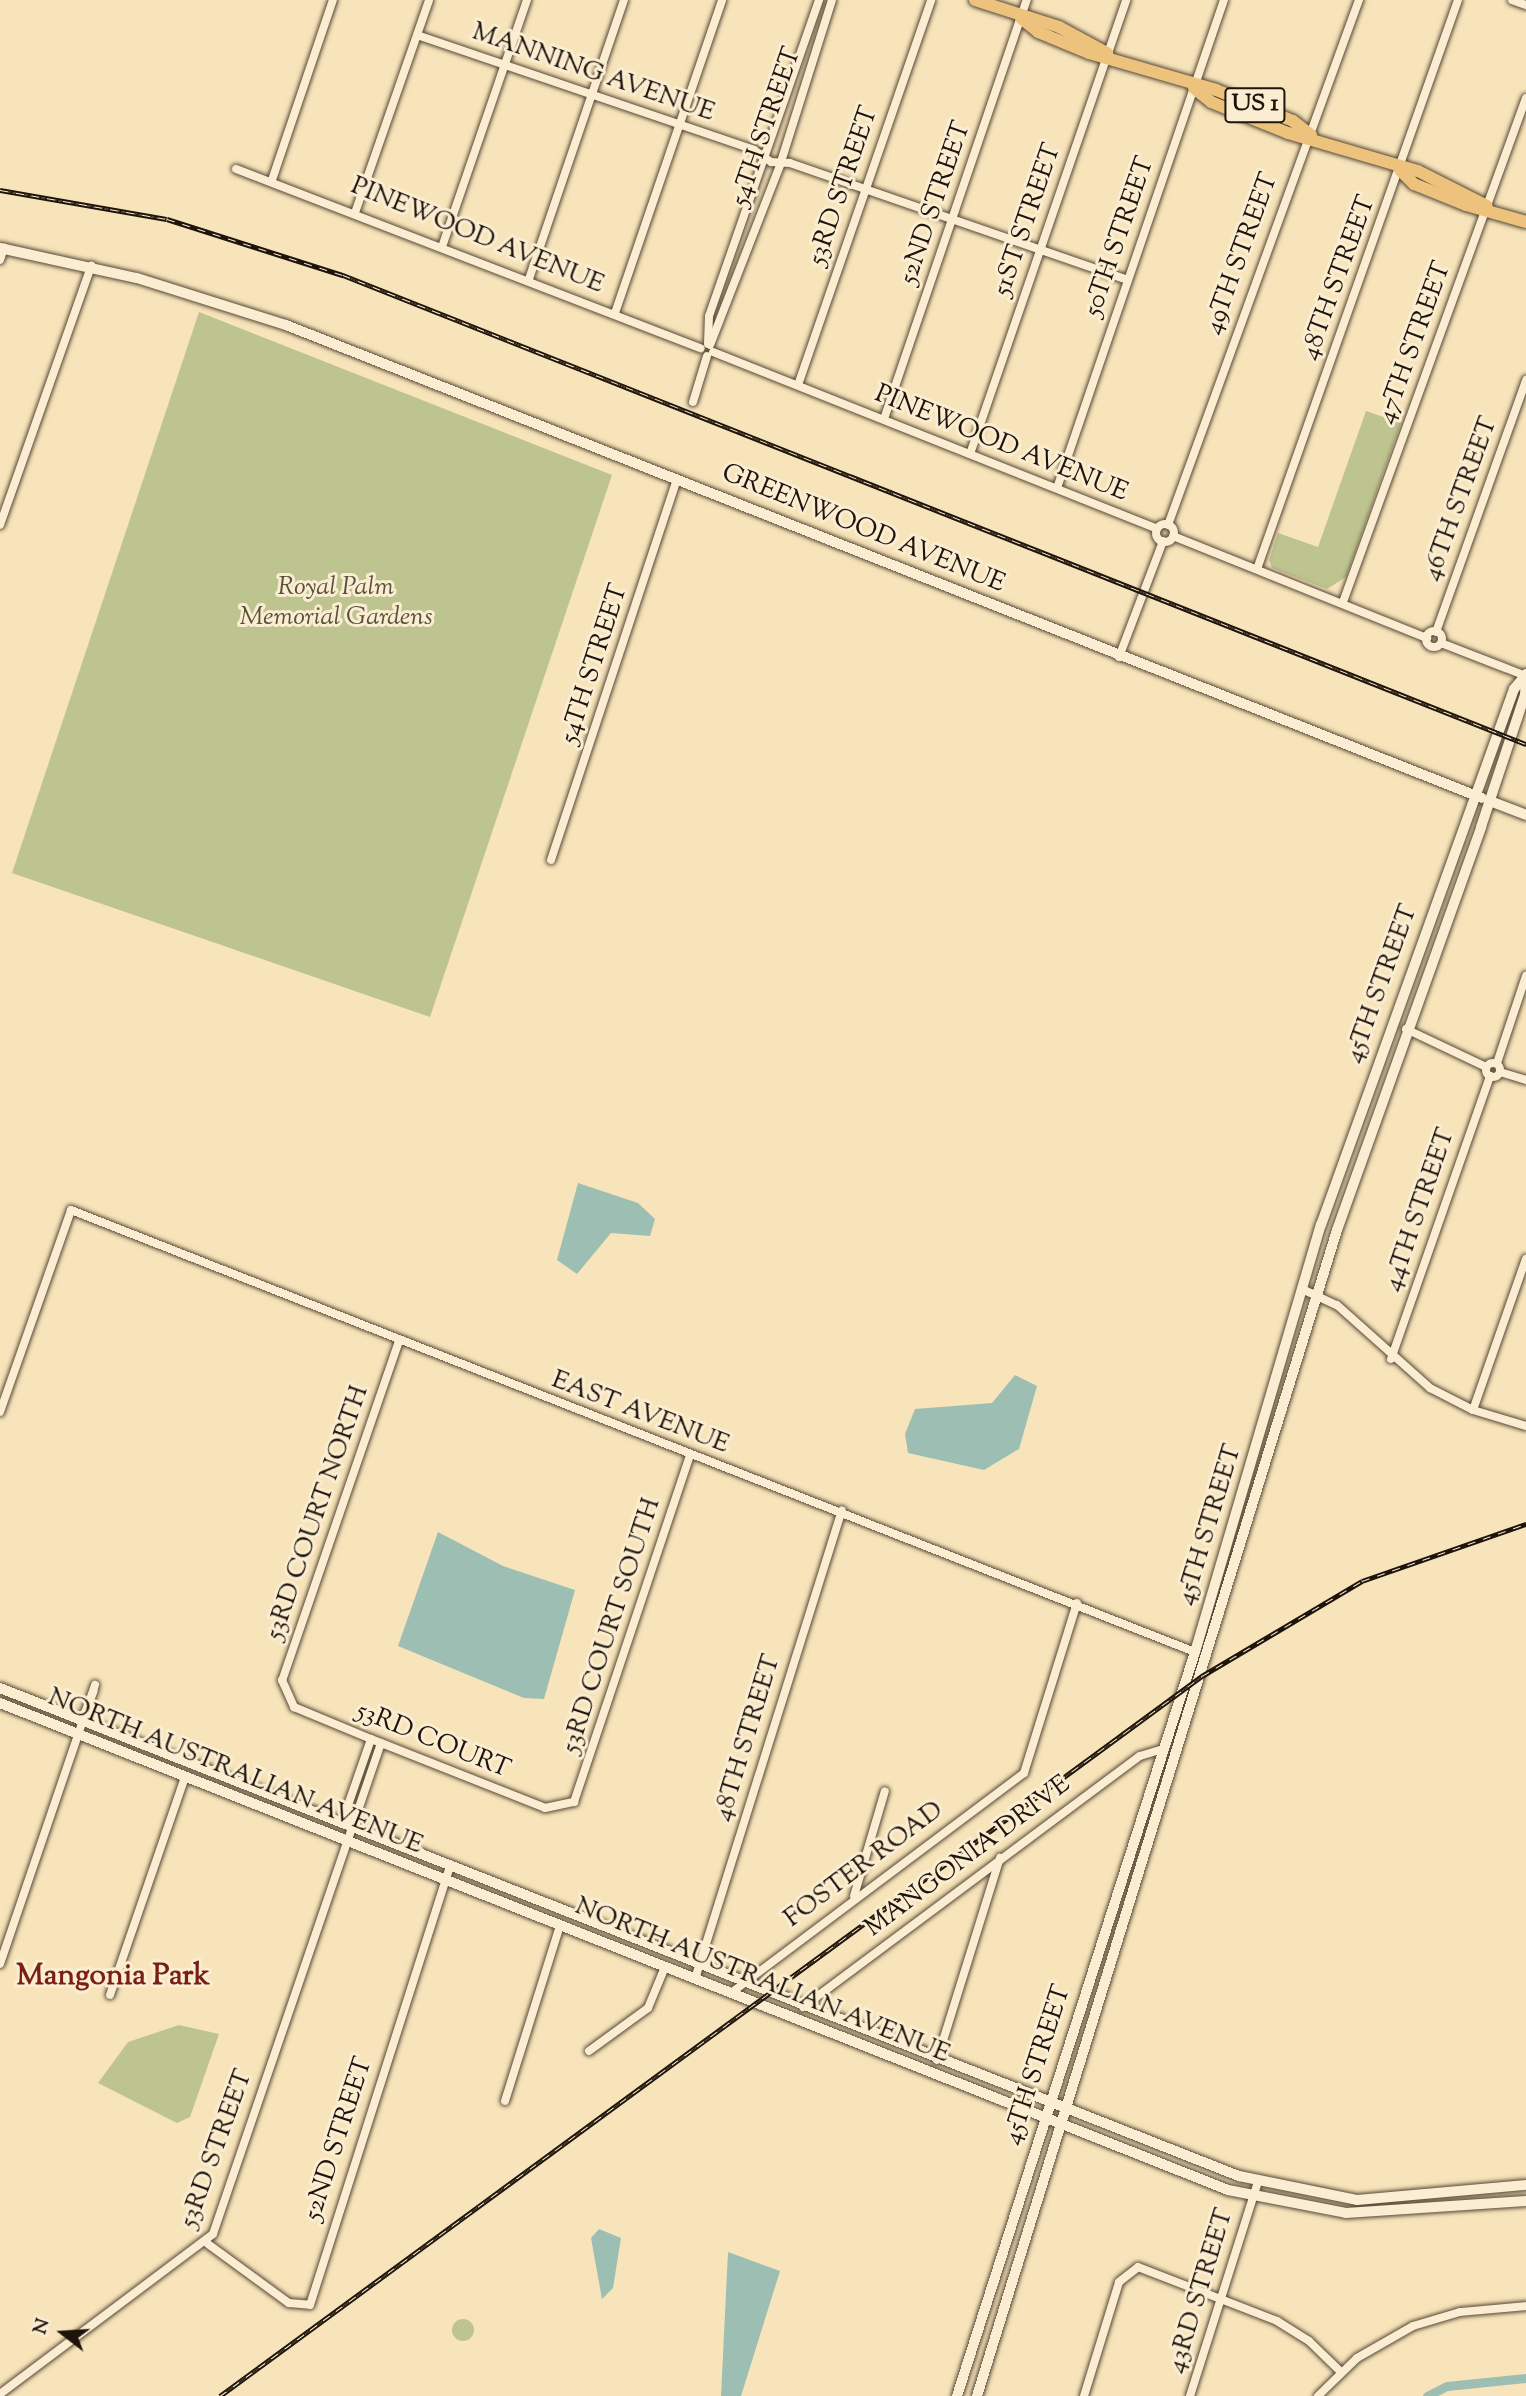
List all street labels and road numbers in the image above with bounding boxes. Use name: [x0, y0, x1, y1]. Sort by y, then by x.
street label: MANNING AVENUE: [468, 17, 718, 129]
street label: 54TH STREET: [725, 43, 809, 211]
road number: US 1: [1224, 84, 1286, 125]
street label: 53RD STREET: [802, 102, 886, 270]
street label: 52ND STREET: [894, 118, 978, 288]
street label: 51ST STREET: [987, 140, 1069, 300]
street label: 50TH STREET: [1078, 153, 1162, 321]
street label: 49TH STREET: [1198, 169, 1286, 339]
street label: PINEWOOD AVENUE: [346, 171, 608, 301]
street label: 48TH STREET: [1295, 192, 1383, 364]
street label: 47TH STREET: [1371, 258, 1459, 428]
street label: PINEWOOD AVENUE: [870, 379, 1132, 509]
street label: 46TH STREET: [1417, 413, 1505, 585]
street label: GREENWOOD AVENUE: [717, 458, 1009, 600]
street label: 54TH STREET: [554, 580, 636, 748]
street label: 45TH STREET: [1339, 901, 1425, 1067]
street label: 44TH STREET: [1378, 1124, 1462, 1296]
street label: EAST AVENUE: [547, 1365, 733, 1461]
street label: 53RD COURT NORTH: [260, 1382, 376, 1644]
street label: 45TH STREET: [1171, 1441, 1249, 1609]
street label: 53RD COURT SOUTH: [556, 1494, 668, 1758]
street label: 48TH STREET: [708, 1651, 788, 1825]
street label: NORTH AUSTRALIAN AVENUE: [43, 1682, 427, 1862]
street label: 53RD COURT: [351, 1696, 515, 1786]
street label: MANGONIA DRIVE: [859, 1770, 1077, 1944]
street label: FOSTER ROAD: [778, 1795, 950, 1935]
street label: NORTH AUSTRALIAN AVENUE: [570, 1891, 954, 2071]
street label: 45TH STREET: [997, 1981, 1079, 2149]
street label: 52ND STREET: [298, 2053, 380, 2225]
street label: 53RD STREET: [174, 2066, 260, 2232]
street label: 43RD STREET: [1161, 2205, 1241, 2377]

